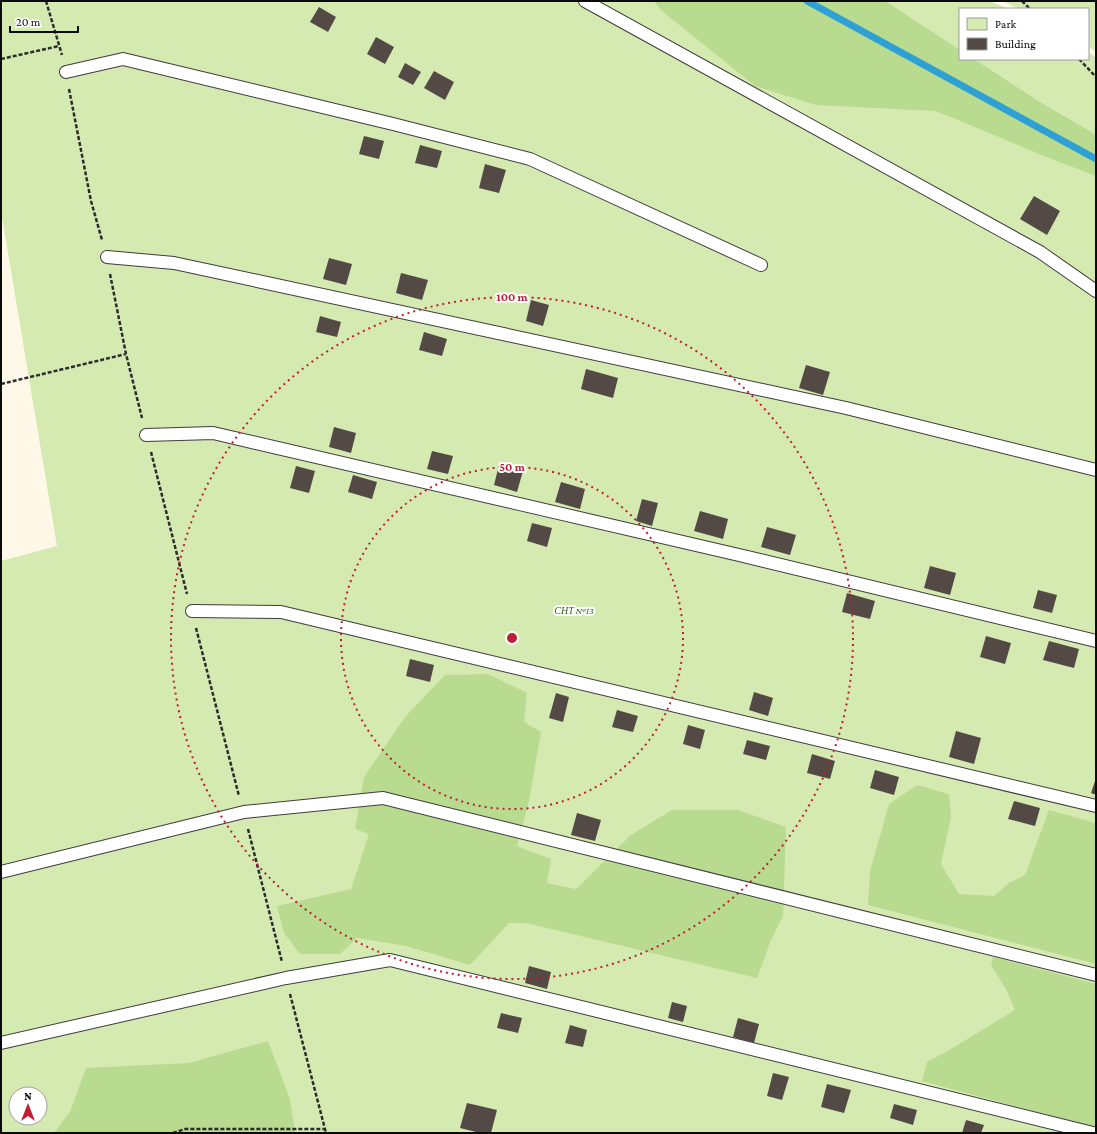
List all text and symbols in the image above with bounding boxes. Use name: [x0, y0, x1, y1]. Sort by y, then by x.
scale bar: [10, 8, 78, 34]
legend: [959, 8, 1089, 60]
text: 20 m: [16, 15, 41, 29]
text: Park: [995, 17, 1017, 31]
text: Building: [995, 37, 1036, 51]
text: 100 m: [496, 290, 529, 304]
text: 50 m: [499, 460, 526, 474]
park label: СНТ №13: [554, 605, 594, 616]
centre of rings: [505, 631, 519, 645]
north arrow: [8, 1086, 48, 1126]
text: N: [24, 1090, 32, 1102]

